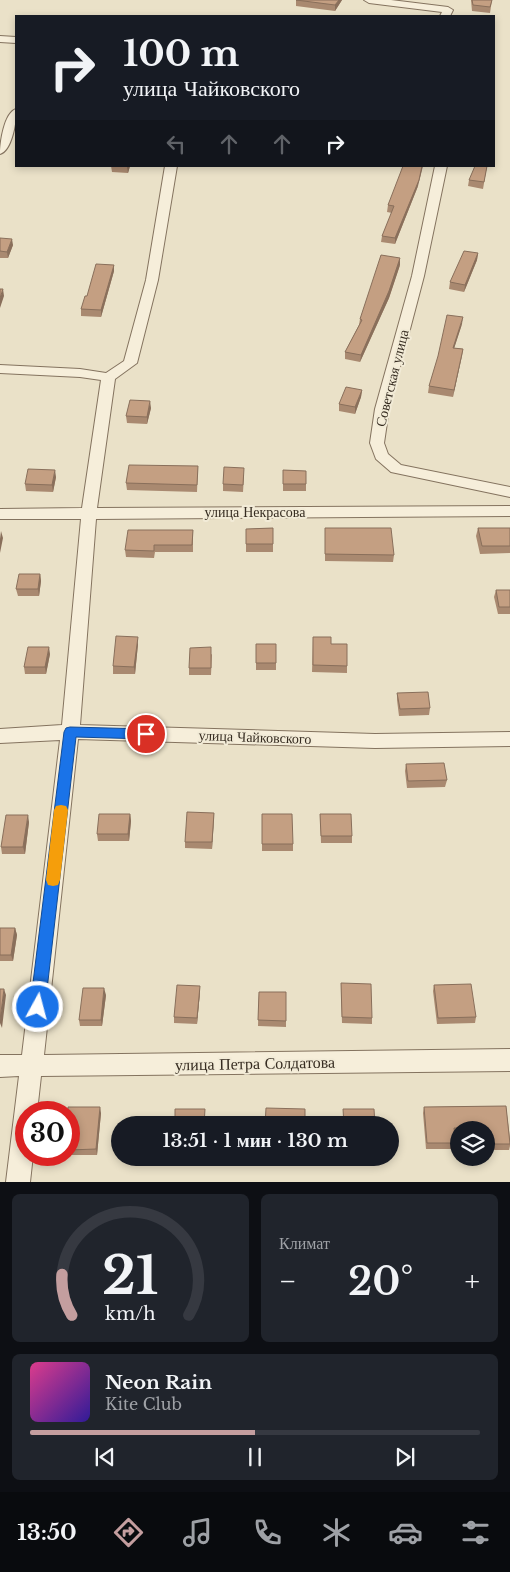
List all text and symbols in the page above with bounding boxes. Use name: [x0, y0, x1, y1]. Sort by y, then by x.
text: 100 m: [123, 32, 239, 75]
icon: right: [40, 35, 105, 100]
text: улица Чайковского: [123, 75, 300, 102]
icon: left: [162, 130, 190, 158]
icon: ahead: [215, 130, 243, 158]
icon: ahead: [268, 130, 296, 158]
icon: right: [321, 130, 349, 158]
street label: Советская улица: [371, 327, 413, 428]
street label: улица Некрасова: [205, 503, 306, 521]
pin: [125, 713, 167, 755]
icon: arrive: [132, 720, 160, 748]
street label: улица Чайковского: [198, 726, 312, 748]
position arrow: [11, 980, 63, 1032]
street label: улица Петра Солдатова: [175, 1052, 335, 1074]
speed limit sign: 30: [15, 1101, 80, 1166]
map controls: [450, 1121, 495, 1166]
button: layers: [450, 1121, 495, 1166]
text: 13:51 · 1 мин · 130 m: [162, 1129, 348, 1152]
text: Климат: [279, 1233, 330, 1253]
text: 21: [102, 1244, 159, 1308]
text: 20°: [348, 1258, 413, 1305]
text: −: [279, 1264, 297, 1299]
text: +: [465, 1264, 480, 1299]
text: km/h: [105, 1303, 156, 1325]
text: Neon Rain: [105, 1371, 212, 1394]
text: Kite Club: [105, 1394, 182, 1414]
icon: previous: [91, 1443, 119, 1471]
icon: pause: [241, 1443, 269, 1471]
icon: next: [391, 1443, 419, 1471]
icon: directions: [111, 1515, 146, 1550]
icon: music: [180, 1515, 215, 1550]
icon: phone: [250, 1515, 285, 1550]
icon: climate: [319, 1515, 354, 1550]
icon: car: [388, 1515, 423, 1550]
icon: filters: [458, 1515, 493, 1550]
text: 13:50: [17, 1519, 77, 1546]

